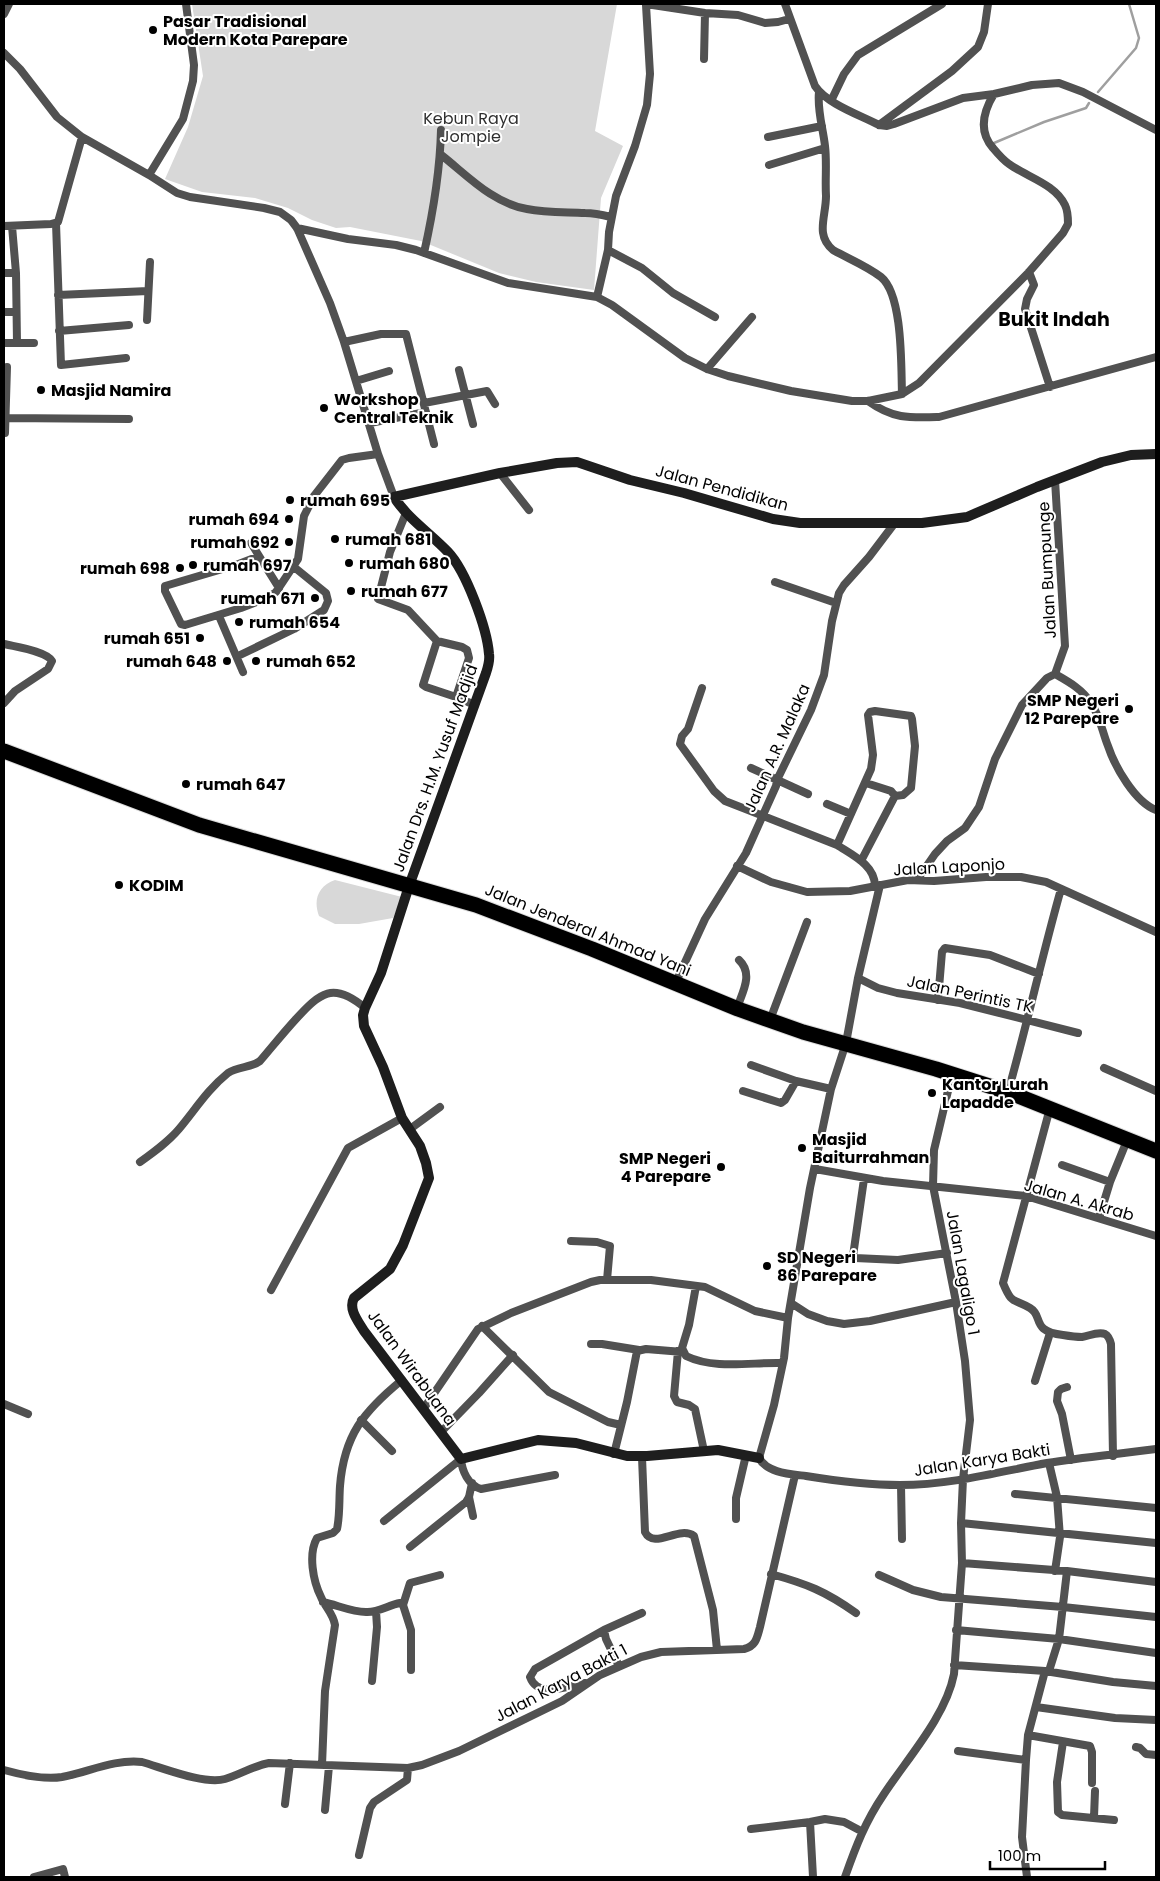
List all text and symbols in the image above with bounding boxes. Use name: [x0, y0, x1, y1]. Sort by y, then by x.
place label: Pasar Tradisional Modern Kota Parepare: [163, 10, 348, 51]
marker: Pasar Tradisional Modern Kota Parepare: [147, 24, 159, 36]
park label: Kebun Raya Jompie: [423, 107, 519, 148]
district label: Bukit Indah: [998, 306, 1110, 333]
place label: Masjid Namira: [51, 379, 171, 402]
marker: Masjid Namira: [35, 384, 47, 396]
place label: Workshop Central Teknik: [334, 388, 454, 429]
marker: Workshop Central Teknik: [318, 402, 330, 414]
street label: Jalan Pendidikan: [653, 459, 791, 517]
place label: rumah 695: [300, 489, 390, 512]
marker: rumah 695: [284, 494, 296, 506]
street label: Jalan Bumpunge: [1032, 501, 1062, 639]
place label: rumah 694: [189, 508, 279, 531]
marker: rumah 694: [283, 513, 295, 525]
place label: rumah 681: [345, 528, 431, 551]
place label: rumah 692: [190, 531, 279, 554]
marker: rumah 681: [329, 533, 341, 545]
marker: rumah 692: [283, 536, 295, 548]
place label: rumah 680: [359, 552, 450, 575]
place label: rumah 697: [203, 554, 292, 577]
place label: rumah 698: [80, 557, 170, 580]
marker: rumah 680: [343, 557, 355, 569]
marker: rumah 697: [187, 559, 199, 571]
marker: rumah 698: [174, 562, 186, 574]
place label: rumah 677: [361, 580, 448, 603]
marker: rumah 677: [345, 585, 357, 597]
place label: rumah 671: [221, 587, 305, 610]
marker: rumah 671: [309, 592, 321, 604]
place label: rumah 654: [249, 611, 340, 634]
marker: rumah 654: [233, 616, 245, 628]
place label: rumah 651: [104, 627, 190, 650]
marker: rumah 651: [194, 632, 206, 644]
place label: rumah 648: [126, 650, 217, 673]
place label: rumah 652: [266, 650, 355, 673]
marker: rumah 648: [221, 655, 233, 667]
marker: rumah 652: [250, 655, 262, 667]
street label: Jalan Drs. H.M. Yusuf Madjid: [387, 661, 483, 875]
street label: Jalan A.R. Malaka: [738, 680, 816, 816]
place label: SMP Negeri 12 Parepare: [1024, 689, 1119, 730]
marker: SMP Negeri 12 Parepare: [1123, 703, 1135, 715]
place label: rumah 647: [196, 773, 286, 796]
marker: rumah 647: [180, 778, 192, 790]
street label: Jalan Laponjo: [893, 853, 1005, 881]
place label: KODIM: [129, 874, 184, 897]
street label: Jalan Jenderal Ahmad Yani: [481, 878, 695, 982]
marker: KODIM: [113, 879, 125, 891]
street label: Jalan Perintis TK: [905, 969, 1036, 1019]
place label: Kantor Lurah Lapadde: [942, 1073, 1049, 1114]
marker: Kantor Lurah Lapadde: [926, 1087, 938, 1099]
place label: Masjid Baiturrahman: [812, 1128, 929, 1169]
marker: Masjid Baiturrahman: [796, 1142, 808, 1154]
place label: SMP Negeri 4 Parepare: [619, 1147, 711, 1188]
marker: SMP Negeri 4 Parepare: [715, 1161, 727, 1173]
street label: Jalan A. Akrab: [1021, 1173, 1137, 1227]
street label: Jalan Lagaligo 1: [941, 1209, 985, 1337]
place label: SD Negeri 86 Parepare: [777, 1246, 877, 1287]
marker: SD Negeri 86 Parepare: [761, 1260, 773, 1272]
street label: Jalan Wirabuana: [362, 1305, 462, 1431]
street label: Jalan Karya Bakti: [912, 1438, 1052, 1482]
street label: Jalan Karya Bakti 1: [491, 1638, 631, 1728]
scale bar: [990, 1838, 1105, 1870]
text: 100 m: [998, 1845, 1041, 1866]

